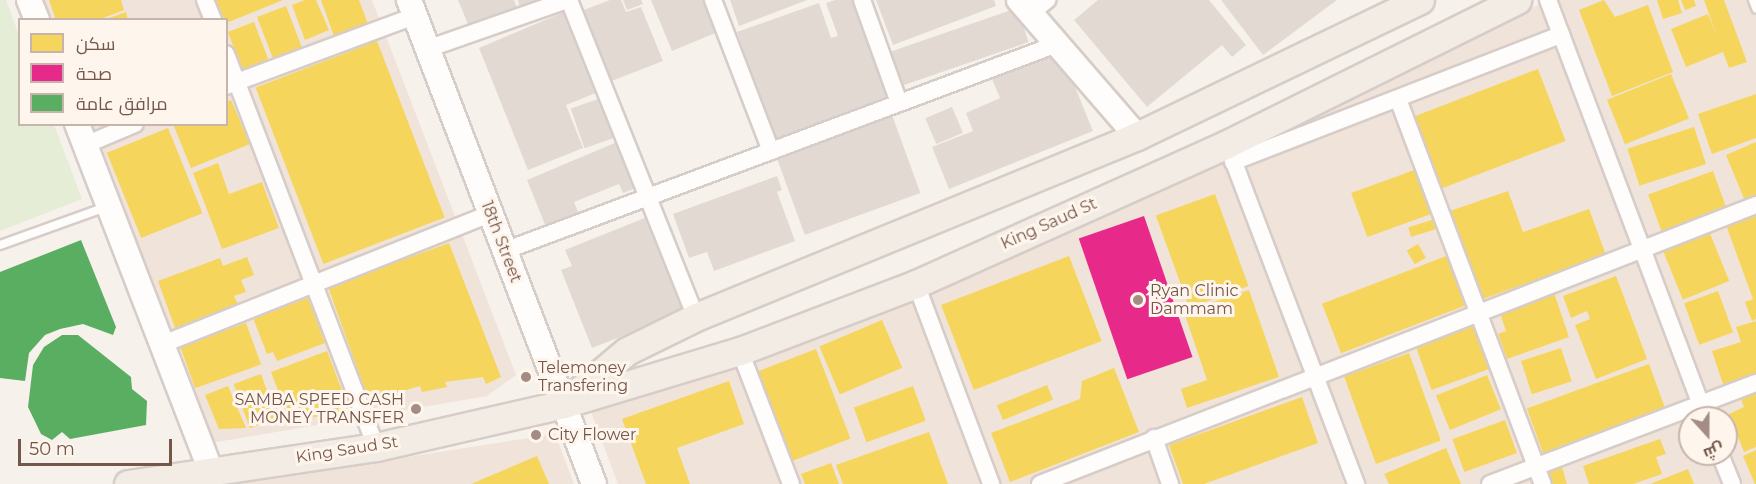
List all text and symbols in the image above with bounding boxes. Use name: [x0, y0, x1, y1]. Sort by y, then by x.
legend: [18, 18, 228, 126]
text: سكن: [76, 33, 115, 55]
text: صحة: [76, 63, 112, 85]
text: مرافق عامة: [76, 93, 167, 115]
street label: King Saud St: [998, 194, 1100, 254]
street label: 18th Street: [477, 198, 525, 286]
place label: Ryan Clinic Dammam: [1150, 281, 1238, 319]
marker: Ryan Clinic Dammam: [1131, 293, 1145, 307]
place label: Telemoney Transfering: [538, 358, 628, 396]
marker: Telemoney Transfering: [519, 370, 533, 384]
place label: SAMBA SPEED CASH MONEY TRANSFER: [234, 390, 404, 428]
marker: SAMBA SPEED CASH MONEY TRANSFER: [409, 402, 423, 416]
north arrow: [1678, 406, 1738, 466]
place label: City Flower: [548, 425, 636, 445]
scale bar: [21, 427, 176, 465]
marker: City Flower: [529, 428, 543, 442]
street label: King Saud St: [295, 432, 399, 468]
text: 50 m: [29, 438, 75, 460]
text: ش: [1701, 439, 1727, 464]

